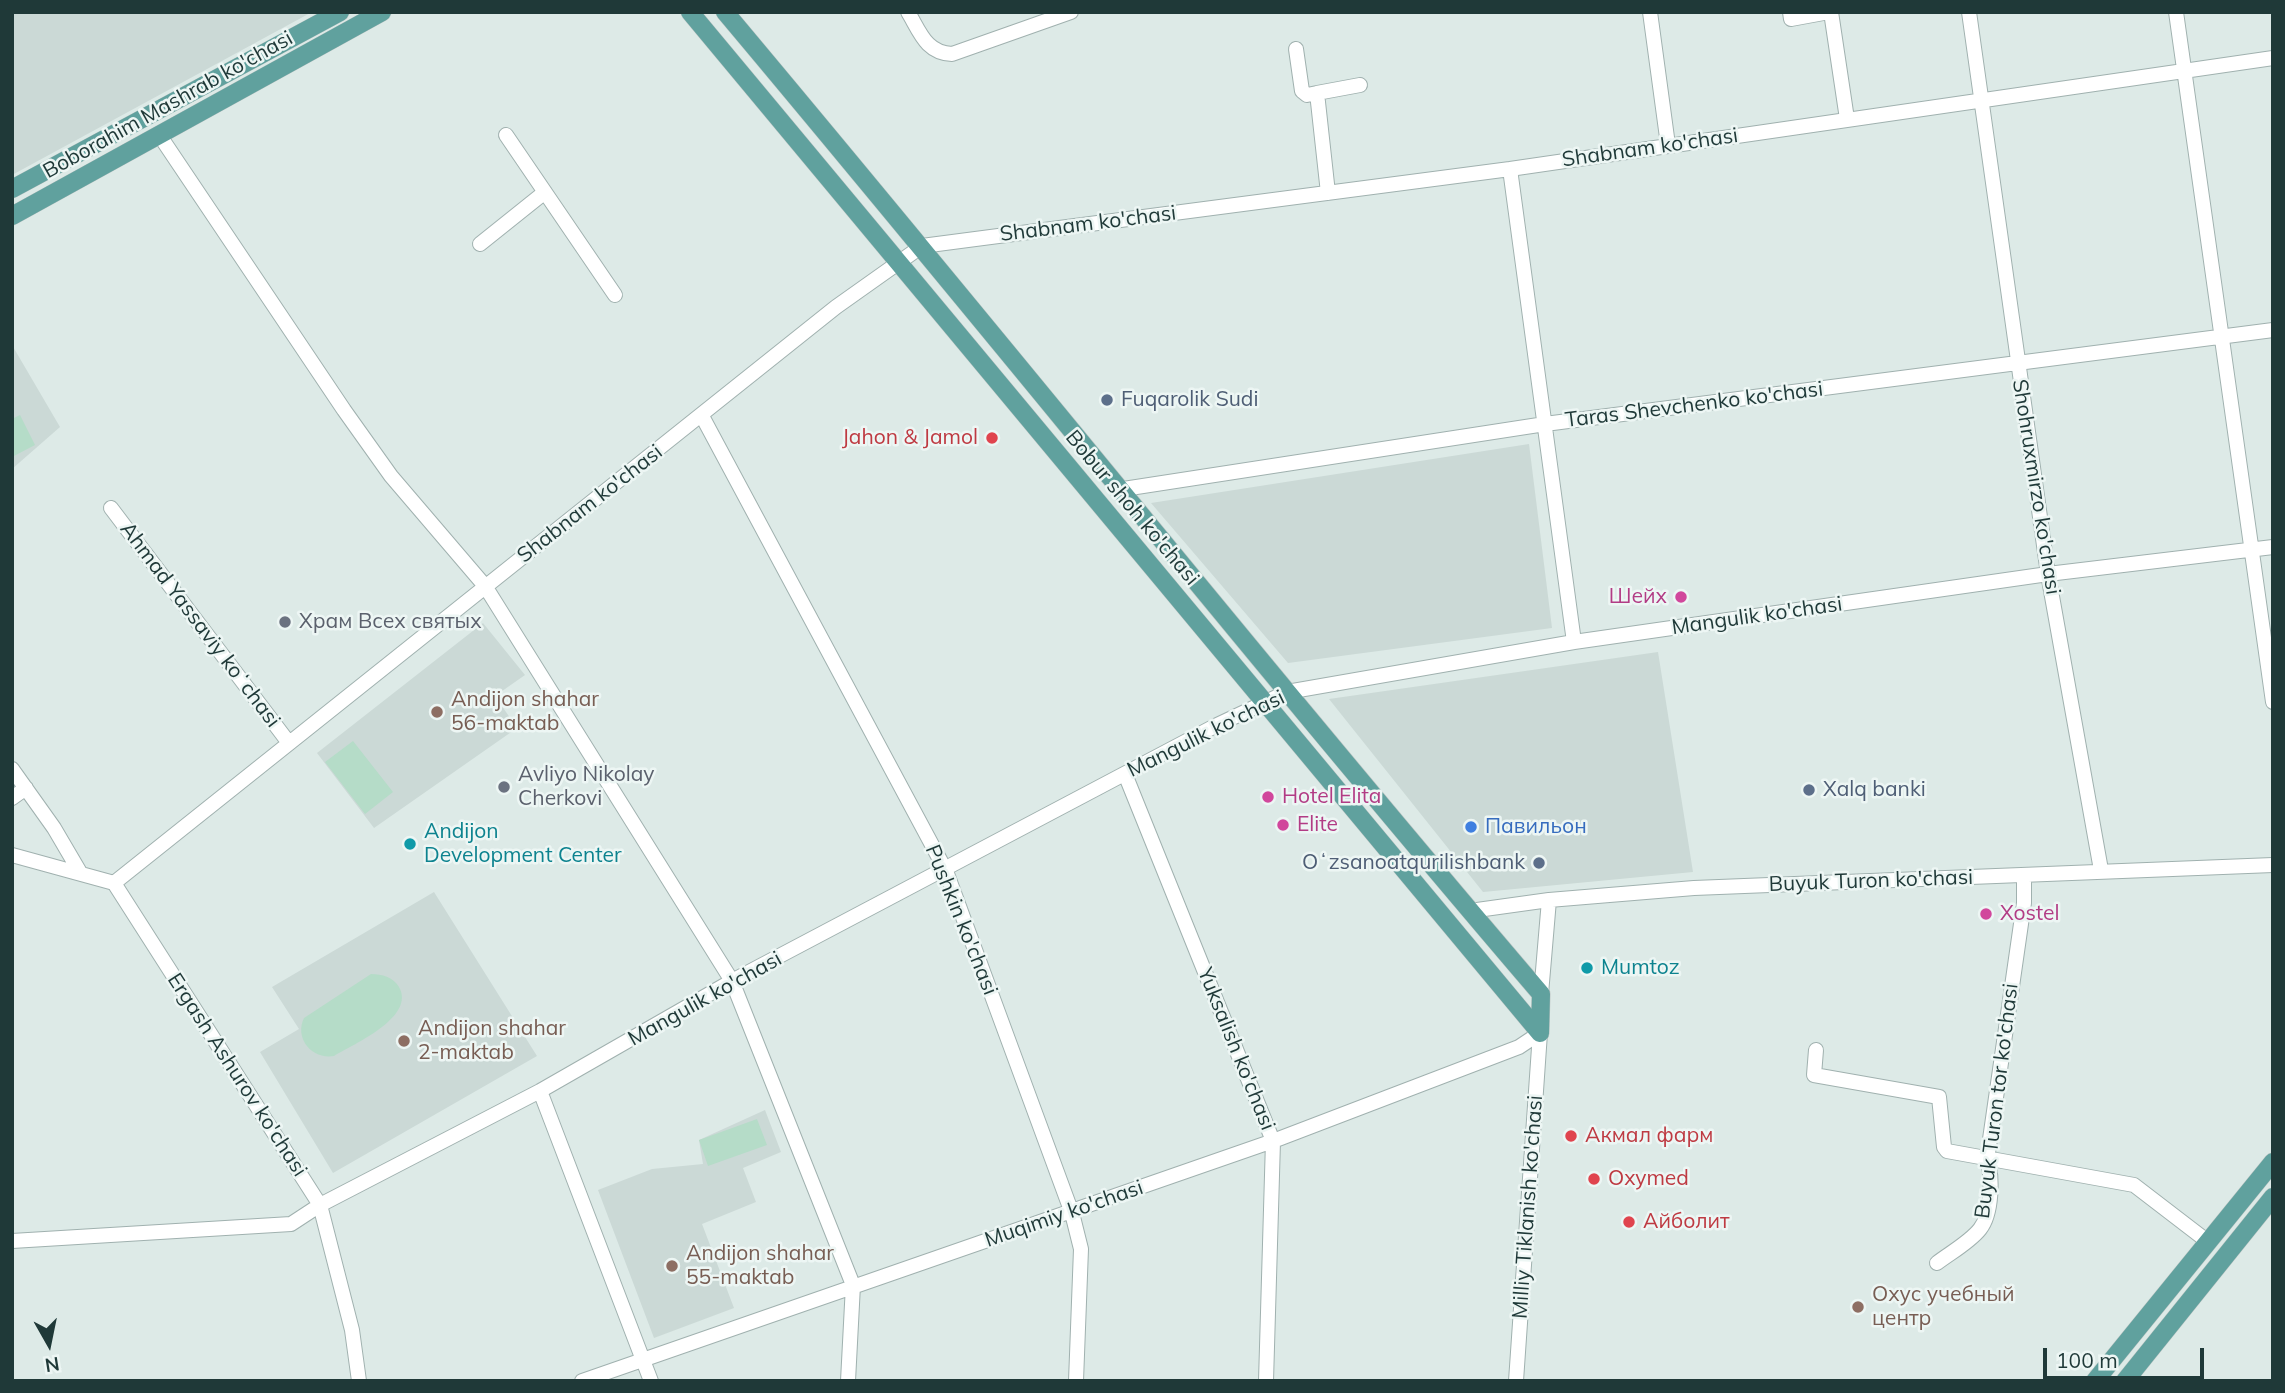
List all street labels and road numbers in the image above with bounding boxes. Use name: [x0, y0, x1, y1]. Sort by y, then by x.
street label: Boborahim Mashrab ko'chasi: [39, 26, 297, 184]
street label: Shabnam ko'chasi: [1560, 123, 1740, 173]
street label: Shabnam ko'chasi: [998, 201, 1178, 247]
street label: Taras Shevchenko ko'chasi: [1564, 377, 1824, 433]
street label: Shohruxmirzo ko'chasi: [2007, 377, 2065, 597]
street label: Bobur shoh ko'chasi: [1060, 425, 1204, 591]
street label: Shabnam ko'chasi: [512, 439, 668, 569]
street label: Ahmad Yassaviy koʻchasi: [115, 517, 285, 733]
street label: Mangulik ko'chasi: [1670, 592, 1844, 640]
street label: Mangulik ko'chasi: [1123, 685, 1289, 783]
street label: Pushkin ko'chasi: [919, 841, 1003, 999]
street label: Buyuk Turon ko'chasi: [1768, 865, 1974, 897]
street label: Mangulik ko'chasi: [624, 946, 786, 1052]
street label: Yuksalish ko'chasi: [1192, 964, 1280, 1134]
street label: Ergash Ashurov ko'chasi: [162, 969, 312, 1181]
street label: Buyuk Turon tor ko'chasi: [1970, 982, 2024, 1220]
street label: Milliy Tiklanish ko'chasi: [1508, 1094, 1548, 1320]
street label: Muqimiy ko'chasi: [982, 1175, 1146, 1253]

